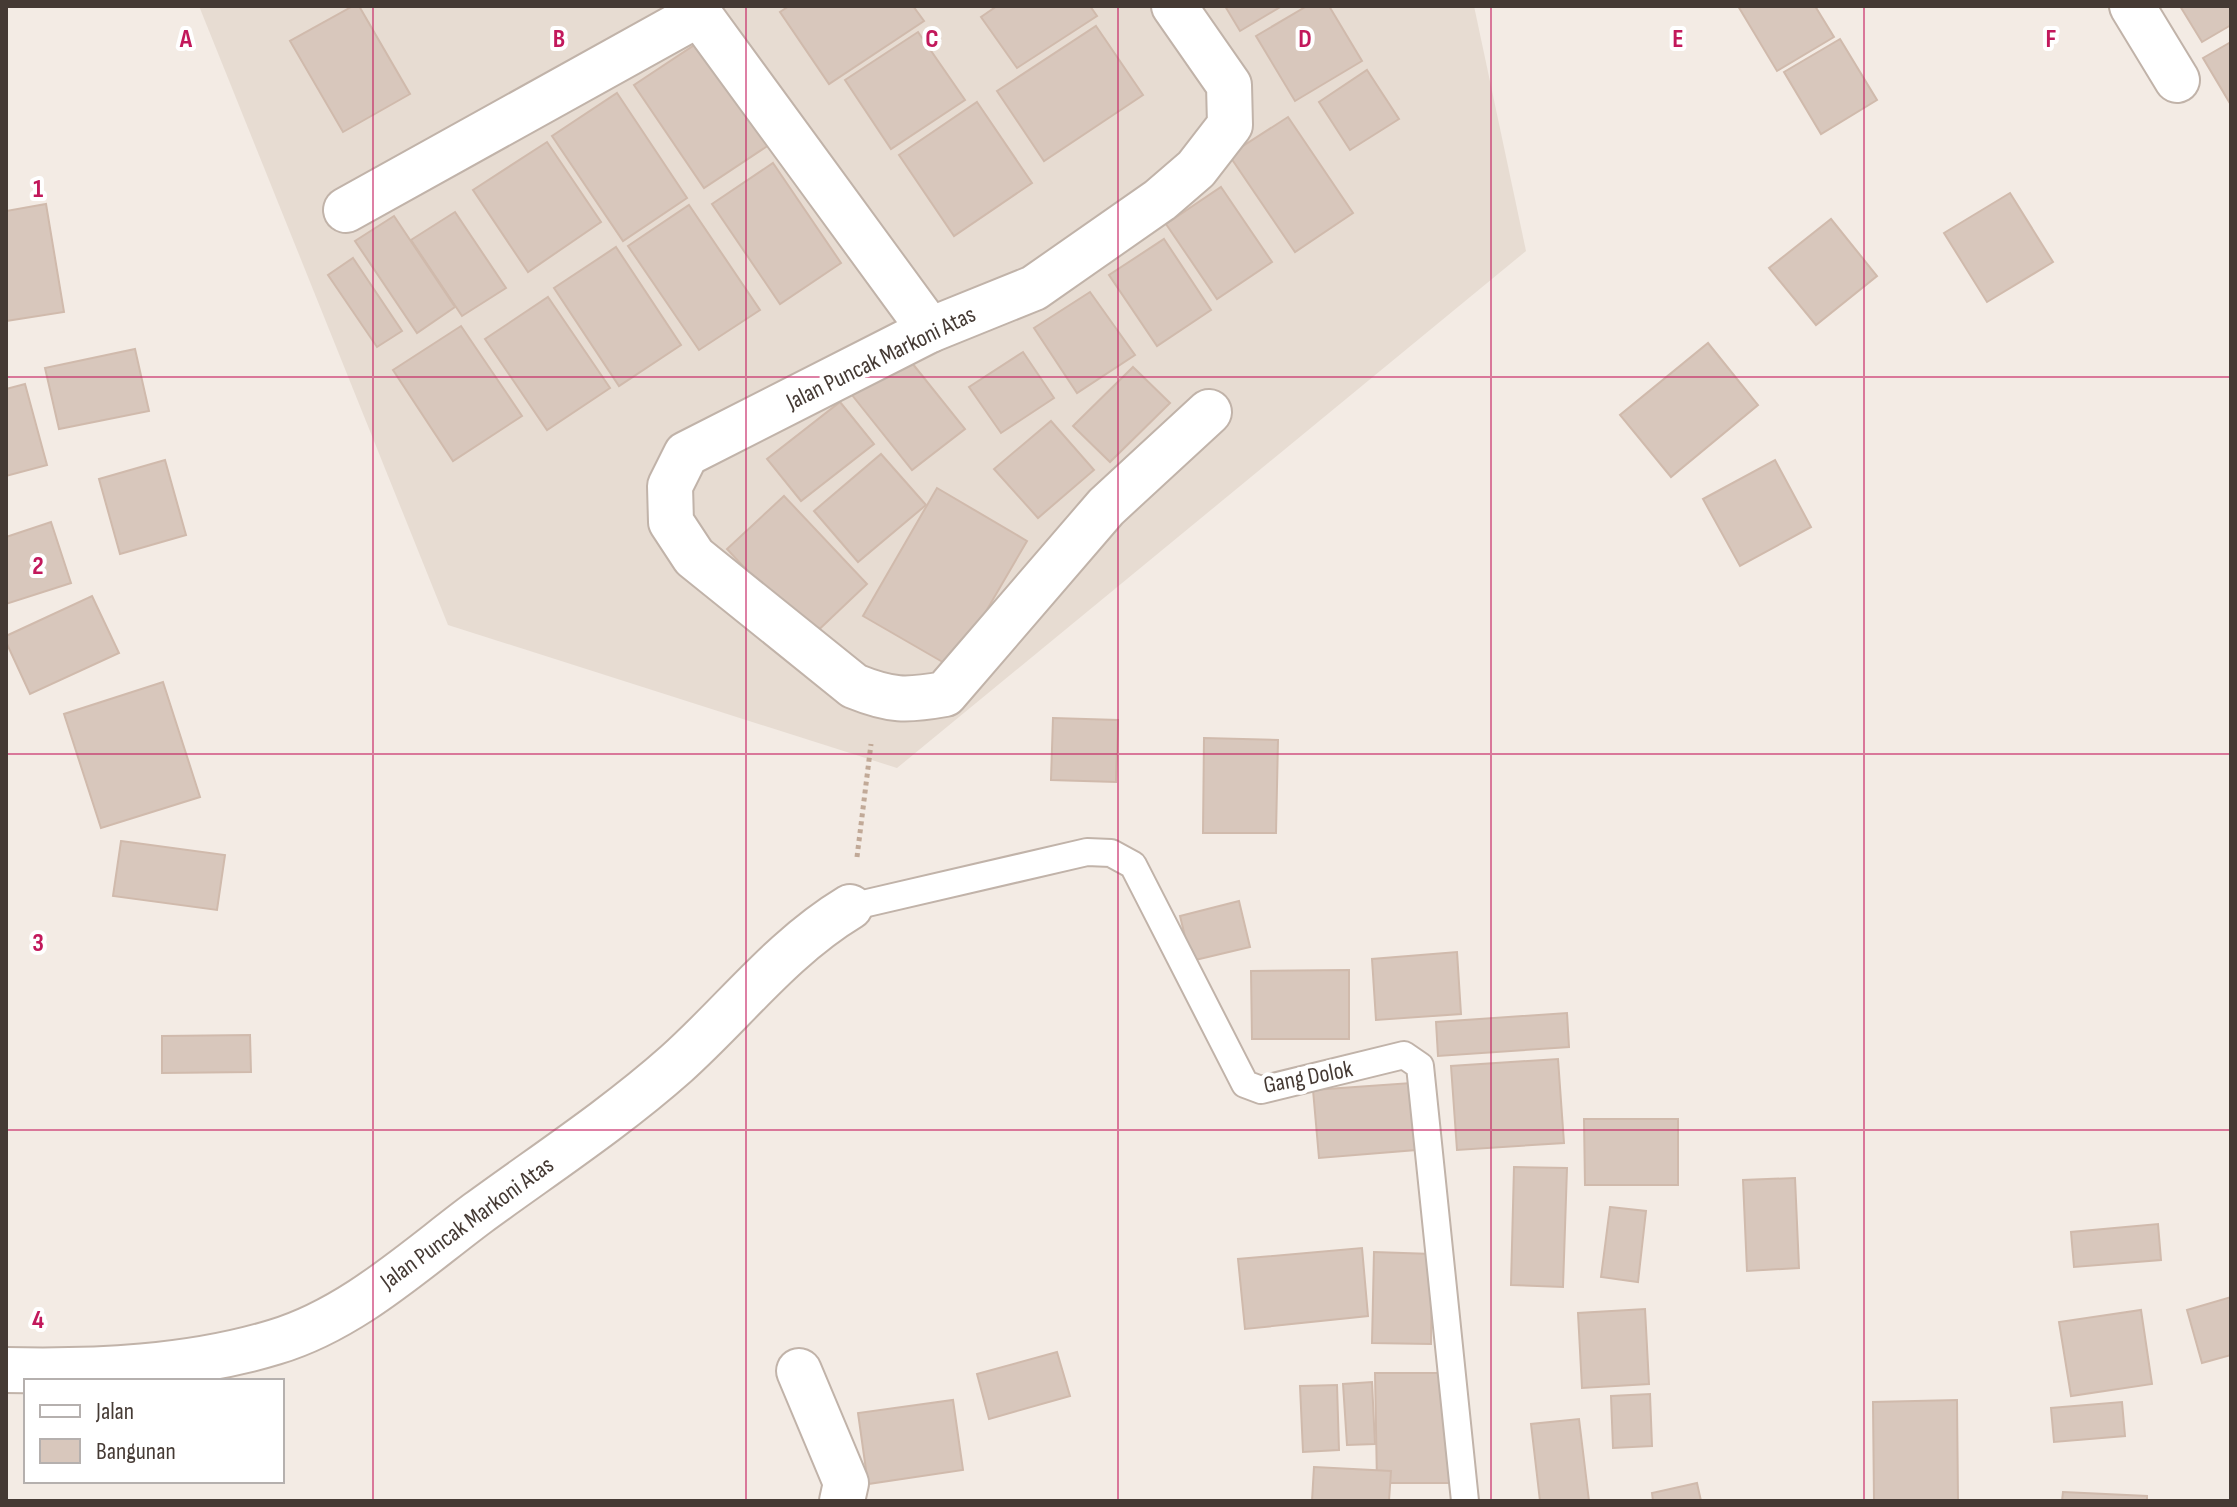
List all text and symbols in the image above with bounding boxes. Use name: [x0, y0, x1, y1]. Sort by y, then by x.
text: A: [179, 24, 193, 55]
text: B: [553, 24, 565, 55]
text: C: [925, 24, 939, 55]
text: D: [1298, 24, 1312, 55]
text: E: [1672, 24, 1684, 55]
text: F: [2046, 24, 2057, 55]
text: 1: [33, 174, 43, 205]
street label: Jalan Puncak Markoni Atas: [781, 300, 980, 417]
text: 2: [32, 551, 44, 582]
text: 3: [32, 928, 44, 959]
street label: Gang Dolok: [1261, 1054, 1355, 1100]
street label: Jalan Puncak Markoni Atas: [374, 1150, 559, 1296]
text: 4: [32, 1305, 44, 1336]
legend: [24, 1379, 284, 1483]
text: Jalan: [95, 1397, 134, 1426]
text: Bangunan: [96, 1437, 176, 1466]

